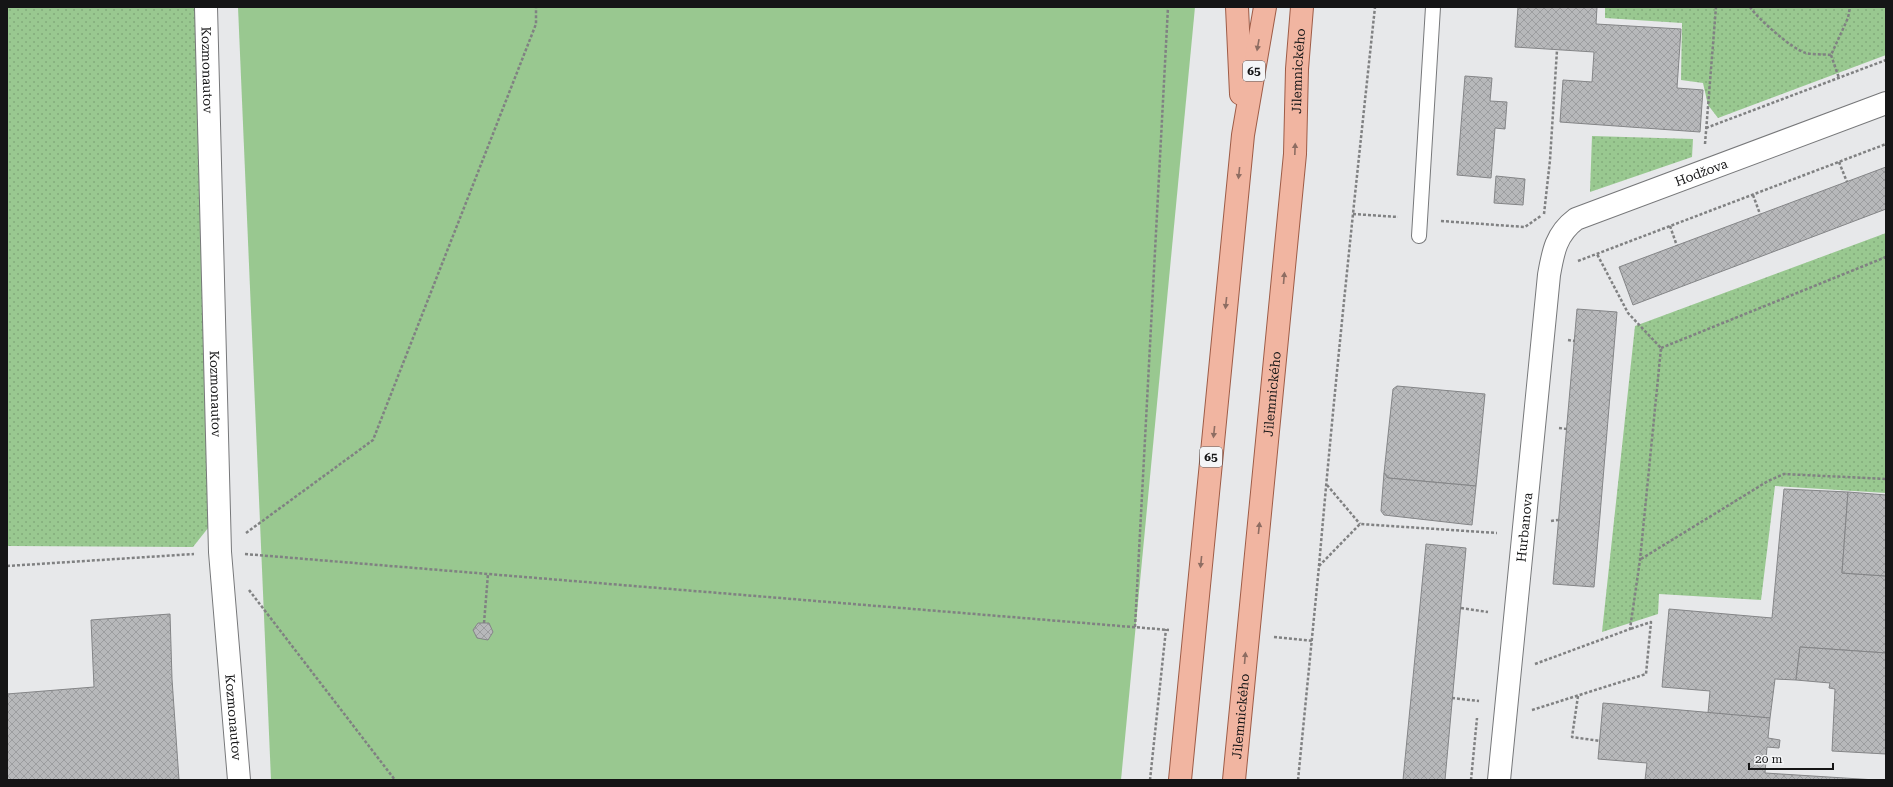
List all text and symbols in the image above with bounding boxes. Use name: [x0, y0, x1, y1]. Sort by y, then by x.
street label: Kozmonautov: [199, 26, 216, 114]
street label: Jilemnického: [1289, 28, 1308, 114]
one-way arrow: [1255, 39, 1261, 52]
road number: 65: [1243, 61, 1265, 81]
one-way arrow: [1292, 142, 1298, 155]
street label: Hodžova: [1673, 156, 1730, 189]
one-way arrow: [1236, 167, 1242, 180]
one-way arrow: [1280, 272, 1287, 284]
one-way arrow: [1223, 297, 1230, 309]
street label: Kozmonautov: [207, 350, 224, 438]
street label: Jilemnického: [1261, 351, 1284, 437]
one-way arrow: [1211, 426, 1217, 438]
road number: 65: [1200, 447, 1222, 467]
street label: Hurbanova: [1514, 492, 1535, 563]
one-way arrow: [1255, 522, 1262, 534]
one-way arrow: [1198, 556, 1204, 568]
one-way arrow: [1242, 652, 1249, 664]
street label: Kozmonautov: [222, 673, 244, 762]
street label: Jilemnického: [1229, 673, 1252, 760]
scale bar: [1749, 745, 1833, 771]
text: 20 m: [1755, 752, 1782, 766]

